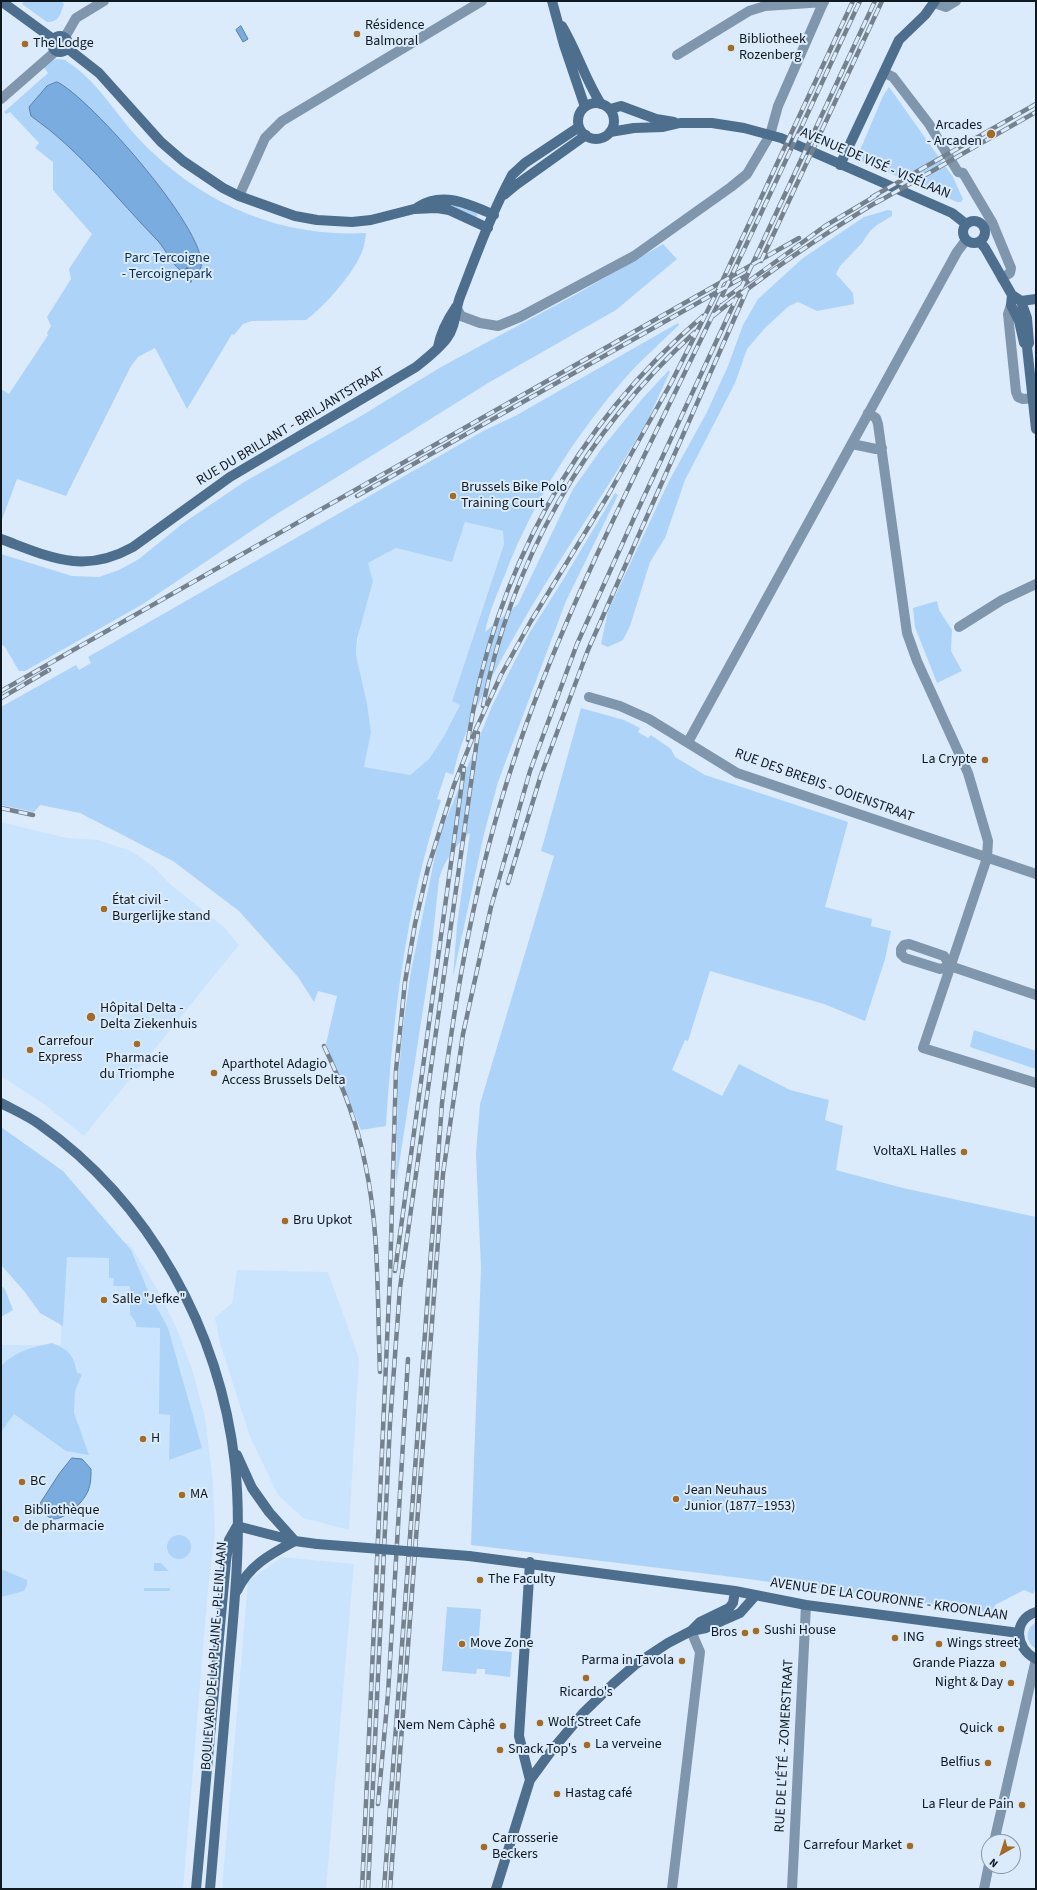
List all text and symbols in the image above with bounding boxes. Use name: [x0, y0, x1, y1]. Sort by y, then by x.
place label: Résidence Balmoral: [365, 18, 424, 50]
marker: Résidence Balmoral: [352, 29, 362, 39]
place label: Bibliotheek Rozenberg: [739, 32, 806, 64]
place label: The Lodge: [33, 36, 94, 52]
marker: The Lodge: [20, 39, 30, 49]
marker: Bibliotheek Rozenberg: [726, 43, 736, 53]
place label: Arcades - Arcaden: [927, 118, 982, 150]
street label: AVENUE DE VISÉ - VISÉLAAN: [797, 125, 953, 203]
marker: Arcades - Arcaden: [985, 128, 997, 140]
park label: Parc Tercoigne - Tercoignepark: [122, 251, 212, 284]
street label: RUE DU BRILLANT - BRILJANTSTRAAT: [194, 364, 388, 490]
place label: Brussels Bike Polo Training Court: [461, 480, 567, 512]
marker: Brussels Bike Polo Training Court: [448, 491, 458, 501]
street label: RUE DES BREBIS - OOIENSTRAAT: [732, 746, 916, 826]
place label: La Crypte: [922, 752, 977, 768]
marker: La Crypte: [980, 755, 990, 765]
place label: État civil - Burgerlijke stand: [112, 893, 211, 926]
marker: État civil - Burgerlijke stand: [99, 904, 109, 914]
place label: Hôpital Delta - Delta Ziekenhuis: [100, 1001, 197, 1034]
marker: Hôpital Delta - Delta Ziekenhuis: [85, 1011, 97, 1023]
place label: Carrefour Express: [38, 1034, 94, 1066]
marker: Pharmacie du Triomphe: [132, 1039, 142, 1049]
marker: Carrefour Express: [25, 1045, 35, 1055]
place label: Pharmacie du Triomphe: [100, 1051, 174, 1084]
place label: Aparthotel Adagio Access Brussels Delta: [222, 1057, 345, 1090]
marker: Aparthotel Adagio Access Brussels Delta: [209, 1068, 219, 1078]
place label: VoltaXL Halles: [873, 1144, 956, 1160]
marker: VoltaXL Halles: [959, 1147, 969, 1157]
place label: Bru Upkot: [293, 1213, 352, 1229]
marker: Bru Upkot: [280, 1216, 290, 1226]
place label: Salle "Jefke": [112, 1292, 185, 1308]
marker: Salle "Jefke": [99, 1295, 109, 1305]
place label: H: [151, 1431, 160, 1447]
marker: H: [138, 1434, 148, 1444]
place label: BC: [30, 1474, 46, 1490]
marker: BC: [17, 1477, 27, 1487]
place label: Jean Neuhaus Junior (1877–1953): [684, 1483, 796, 1516]
place label: MA: [190, 1487, 208, 1503]
marker: MA: [177, 1490, 187, 1500]
marker: Jean Neuhaus Junior (1877–1953): [671, 1494, 681, 1504]
place label: Bibliothèque de pharmacie: [24, 1503, 104, 1536]
marker: Bibliothèque de pharmacie: [11, 1514, 21, 1524]
street label: BOULEVARD DE LA PLAINE - PLEINLAAN: [199, 1541, 231, 1771]
place label: The Faculty: [488, 1572, 555, 1588]
marker: The Faculty: [475, 1575, 485, 1585]
street label: AVENUE DE LA COURONNE - KROONLAAN: [769, 1575, 1009, 1625]
place label: Sushi House: [764, 1623, 836, 1639]
place label: Bros: [711, 1625, 737, 1641]
marker: Sushi House: [751, 1626, 761, 1636]
marker: Bros: [740, 1628, 750, 1638]
place label: ING: [903, 1630, 924, 1646]
marker: ING: [890, 1633, 900, 1643]
place label: Move Zone: [470, 1636, 533, 1652]
place label: Wings street: [947, 1636, 1018, 1652]
marker: Move Zone: [457, 1639, 467, 1649]
marker: Wings street: [934, 1639, 944, 1649]
place label: Parma in Tavola: [581, 1653, 674, 1669]
marker: Parma in Tavola: [677, 1656, 687, 1666]
place label: Grande Piazza: [913, 1656, 995, 1672]
street label: RUE DE L'ÉTÉ - ZOMERSTRAAT: [772, 1659, 798, 1833]
marker: Grande Piazza: [998, 1659, 1008, 1669]
marker: Ricardo's: [581, 1673, 591, 1683]
place label: Night & Day: [935, 1675, 1003, 1691]
marker: Night & Day: [1006, 1678, 1016, 1688]
place label: Ricardo's: [559, 1685, 613, 1701]
place label: Wolf Street Cafe: [548, 1715, 641, 1731]
place label: Nem Nem Càphê: [397, 1718, 495, 1734]
marker: Wolf Street Cafe: [535, 1718, 545, 1728]
marker: Nem Nem Càphê: [498, 1721, 508, 1731]
place label: Quick: [959, 1721, 993, 1737]
marker: Quick: [996, 1724, 1006, 1734]
place label: La verveine: [595, 1737, 662, 1753]
marker: La verveine: [582, 1740, 592, 1750]
place label: Snack Top's: [508, 1742, 577, 1758]
marker: Snack Top's: [495, 1745, 505, 1755]
place label: Belfius: [940, 1755, 980, 1771]
marker: Belfius: [983, 1758, 993, 1768]
place label: Hastag café: [565, 1786, 632, 1802]
marker: Hastag café: [552, 1789, 562, 1799]
place label: La Fleur de Pain: [922, 1797, 1014, 1813]
marker: La Fleur de Pain: [1017, 1800, 1027, 1810]
place label: Carrosserie Beckers: [492, 1831, 558, 1864]
north arrow: [981, 1834, 1021, 1874]
place label: Carrefour Market: [803, 1838, 902, 1854]
marker: Carrefour Market: [905, 1841, 915, 1851]
marker: Carrosserie Beckers: [479, 1842, 489, 1852]
text: N: [986, 1855, 1001, 1871]

